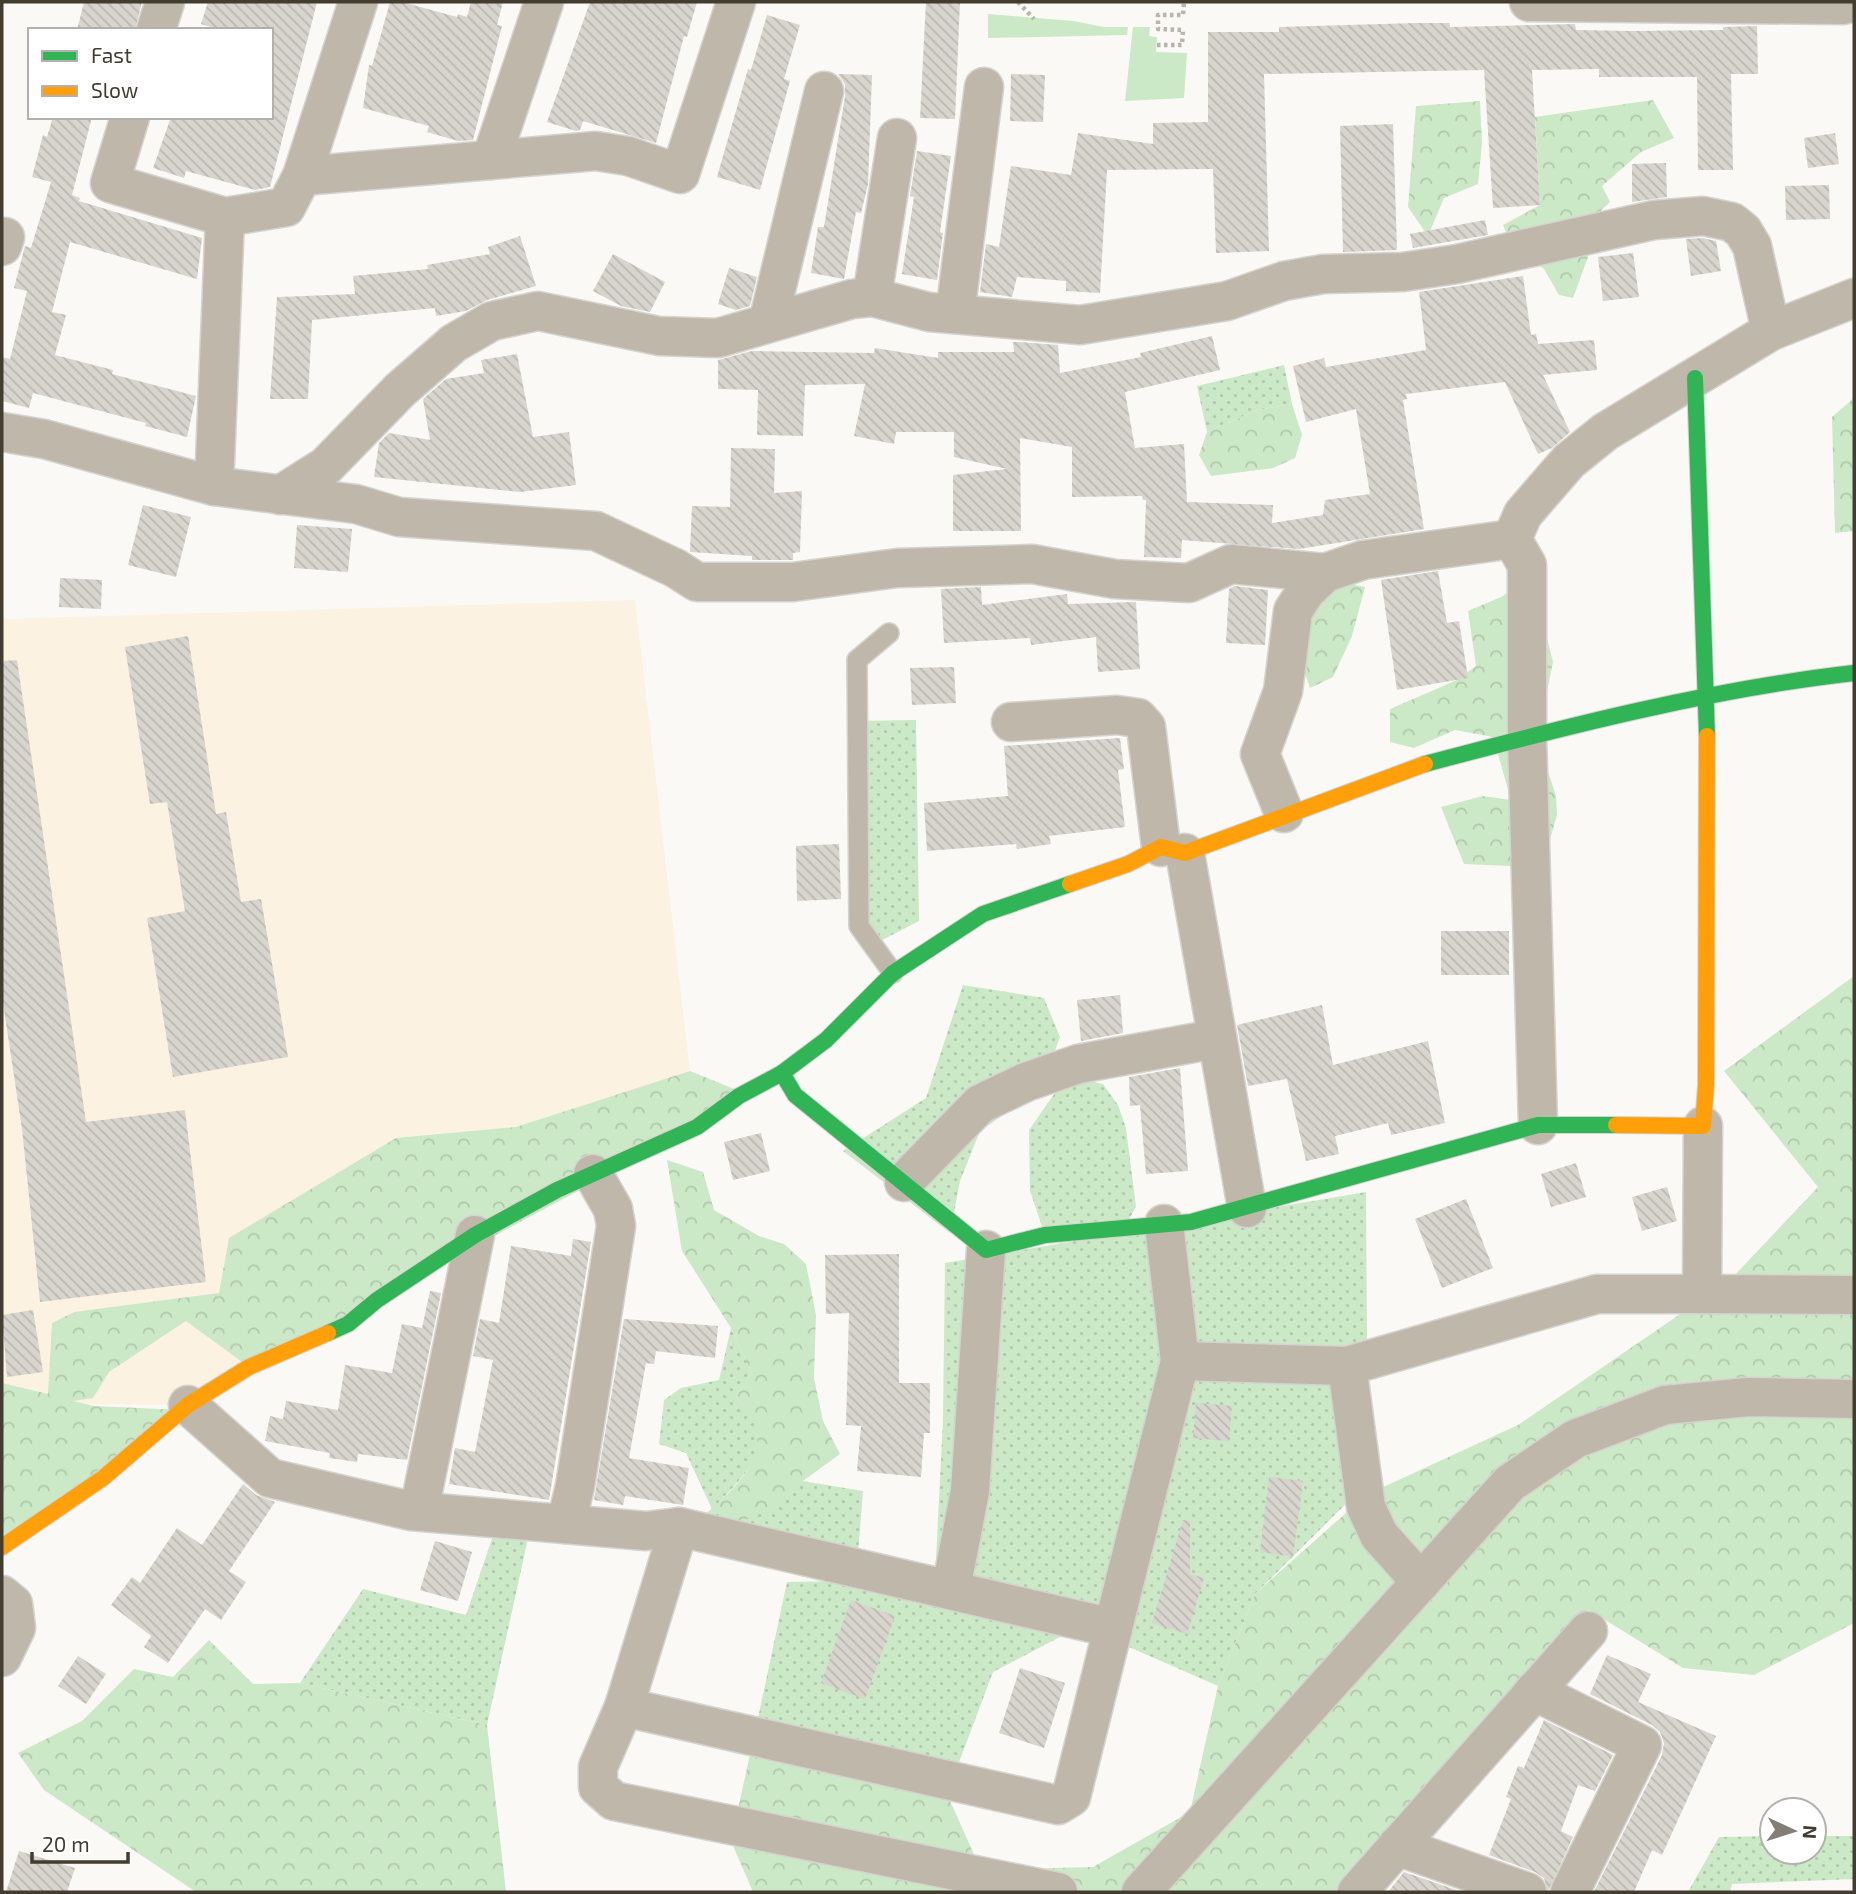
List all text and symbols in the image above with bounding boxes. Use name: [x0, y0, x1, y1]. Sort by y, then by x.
legend: [28, 28, 273, 119]
text: Fast: [91, 42, 132, 67]
text: Slow: [91, 77, 138, 102]
north arrow: [1758, 1796, 1828, 1866]
scale bar: [32, 1820, 128, 1864]
text: N: [1799, 1825, 1822, 1840]
text: 20 m: [42, 1831, 90, 1856]

